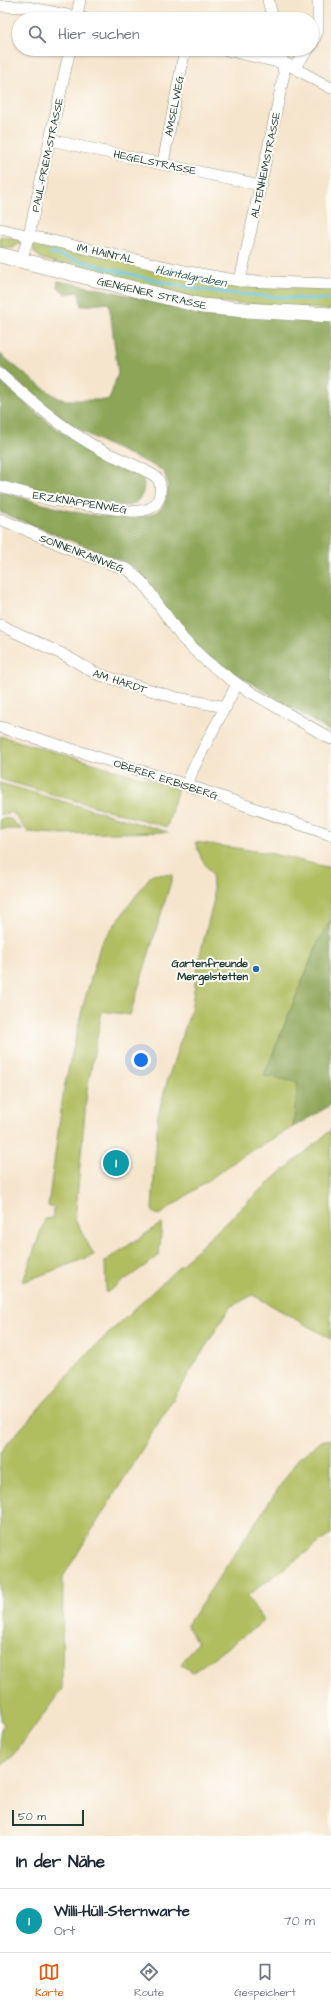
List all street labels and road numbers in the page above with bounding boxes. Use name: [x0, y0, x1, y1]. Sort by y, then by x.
street label: AMSELWEG: [161, 74, 188, 138]
street label: PAUL-PRIEM-STRASSE: [28, 96, 67, 214]
street label: ALTENHEIMSTRASSE: [247, 110, 284, 220]
street label: HEGELSTRASSE: [112, 146, 198, 179]
street label: IM HAINTAL: [75, 240, 137, 268]
street label: GIENGENER STRASSE: [96, 274, 209, 313]
street label: ERZKNAPPENWEG: [32, 488, 129, 517]
street label: SONNENRAINWEG: [37, 530, 127, 577]
street label: AM HARDT: [91, 666, 149, 697]
street label: OBERER ERBISBERG: [112, 756, 220, 804]

